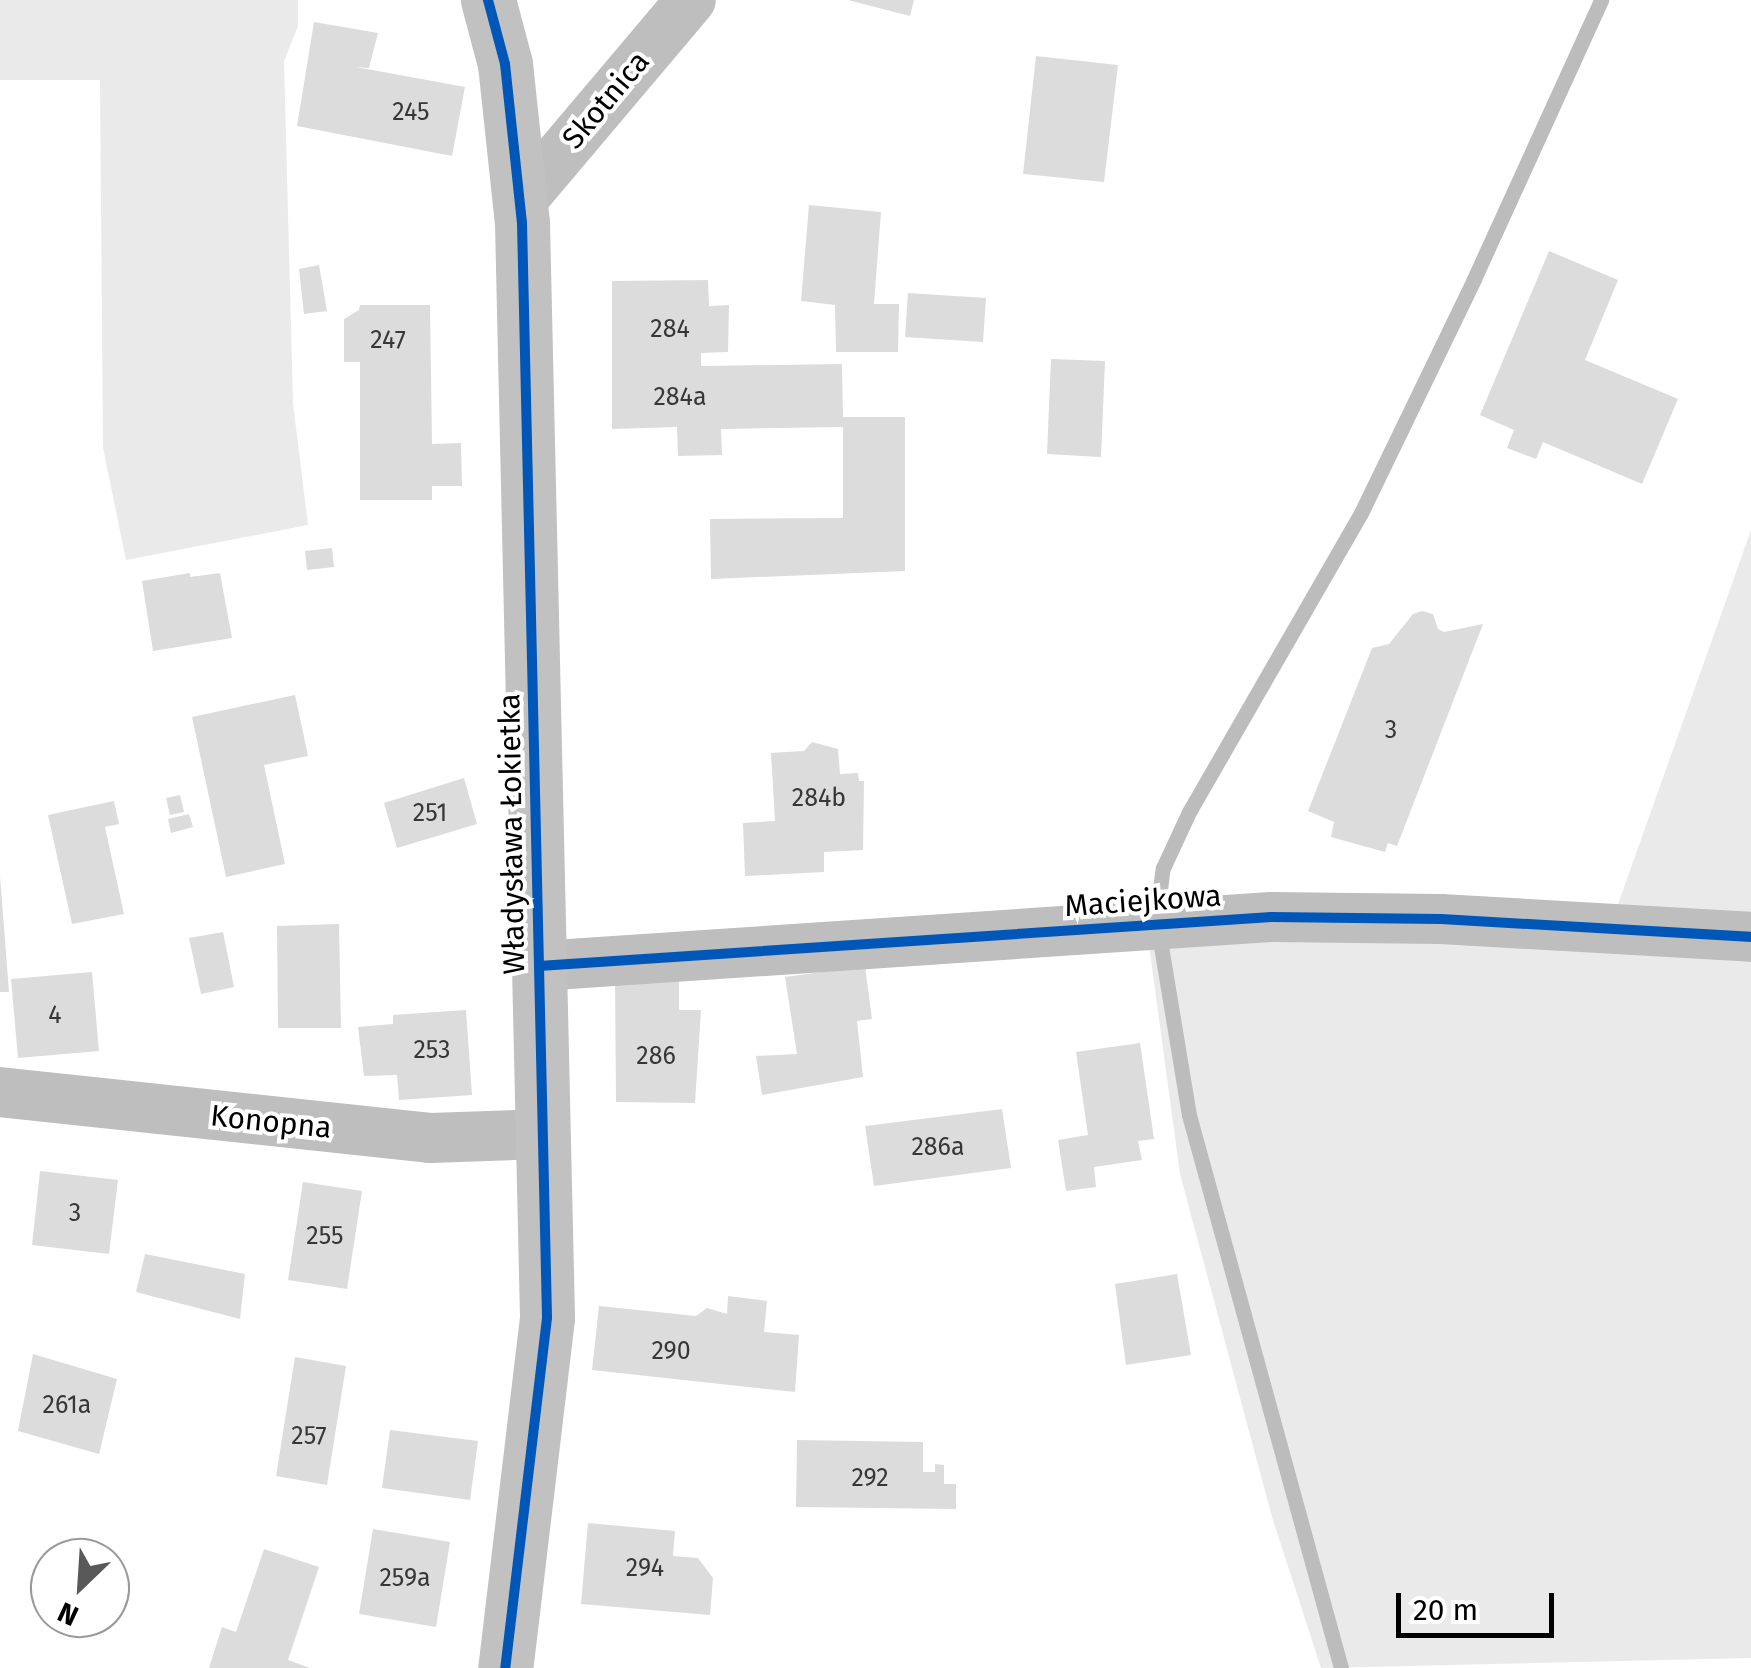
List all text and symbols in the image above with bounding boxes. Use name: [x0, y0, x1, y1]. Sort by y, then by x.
street label: Skotnica: [555, 44, 657, 156]
house number: 245: [392, 97, 430, 127]
house number: 284: [650, 314, 690, 344]
house number: 247: [370, 325, 406, 355]
house number: 284a: [653, 382, 707, 412]
street label: Władysława Łokietka: [492, 693, 532, 975]
house number: 3: [1385, 715, 1397, 745]
house number: 284b: [792, 783, 846, 813]
house number: 251: [413, 798, 447, 828]
street label: Maciejkowa: [1063, 878, 1223, 924]
house number: 4: [48, 1000, 62, 1030]
house number: 253: [413, 1035, 451, 1065]
house number: 286: [636, 1041, 676, 1071]
street label: Konopna: [209, 1098, 333, 1146]
house number: 286a: [911, 1132, 965, 1162]
house number: 3: [69, 1198, 81, 1228]
house number: 255: [306, 1221, 344, 1251]
house number: 290: [651, 1336, 691, 1366]
house number: 261a: [43, 1390, 91, 1420]
house number: 257: [291, 1421, 327, 1451]
house number: 292: [851, 1463, 889, 1493]
north arrow: [30, 1538, 130, 1638]
house number: 294: [626, 1553, 664, 1583]
house number: 259a: [380, 1563, 430, 1593]
scale bar: [1401, 1573, 1558, 1635]
text: 20 m: [1413, 1592, 1478, 1628]
text: N: [53, 1595, 83, 1633]

